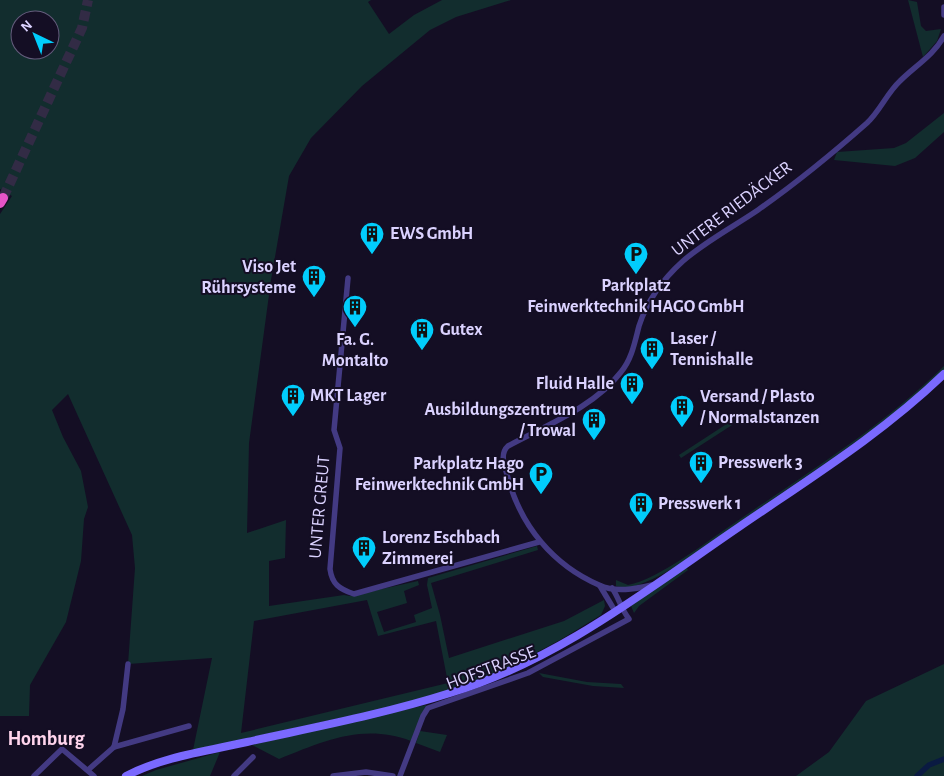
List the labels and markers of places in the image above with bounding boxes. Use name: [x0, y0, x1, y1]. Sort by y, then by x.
building icon: EWS GmbH: [359, 221, 385, 255]
place label: EWS GmbH: [390, 225, 473, 243]
parking icon: Parkplatz Feinwerktechnik HAGO GmbH: [623, 241, 649, 275]
place label: Viso Jet Rührsysteme: [201, 258, 296, 297]
building icon: Viso Jet Rührsysteme: [301, 264, 327, 298]
place label: Parkplatz Feinwerktechnik HAGO GmbH: [527, 277, 745, 316]
building icon: Fa. G. Montalto: [342, 294, 368, 328]
building icon: Gutex: [409, 317, 435, 351]
place label: Gutex: [440, 321, 483, 339]
place label: Laser / Tennishalle: [670, 330, 753, 369]
place label: Fa. G. Montalto: [322, 331, 388, 370]
building icon: Laser / Tennishalle: [639, 336, 665, 370]
building icon: Fluid Halle: [619, 371, 645, 405]
place label: Fluid Halle: [536, 375, 614, 393]
building icon: MKT Lager: [280, 383, 306, 417]
place label: MKT Lager: [310, 387, 387, 405]
place label: Versand / Plasto / Normalstanzen: [699, 388, 820, 427]
building icon: Versand / Plasto / Normalstanzen: [669, 394, 695, 428]
place label: Ausbildungszentrum / Trowal: [424, 401, 576, 440]
building icon: Ausbildungszentrum / Trowal: [581, 407, 607, 441]
building icon: Presswerk 3: [688, 450, 714, 484]
place label: Presswerk 3: [718, 454, 803, 472]
place label: Parkplatz Hago Feinwerktechnik GmbH: [355, 455, 524, 494]
parking icon: Parkplatz Hago Feinwerktechnik GmbH: [528, 461, 554, 495]
building icon: Presswerk 1: [628, 491, 654, 525]
place label: Presswerk 1: [658, 495, 741, 513]
place label: Lorenz Eschbach Zimmerei: [382, 529, 500, 568]
building icon: Lorenz Eschbach Zimmerei: [351, 535, 377, 569]

